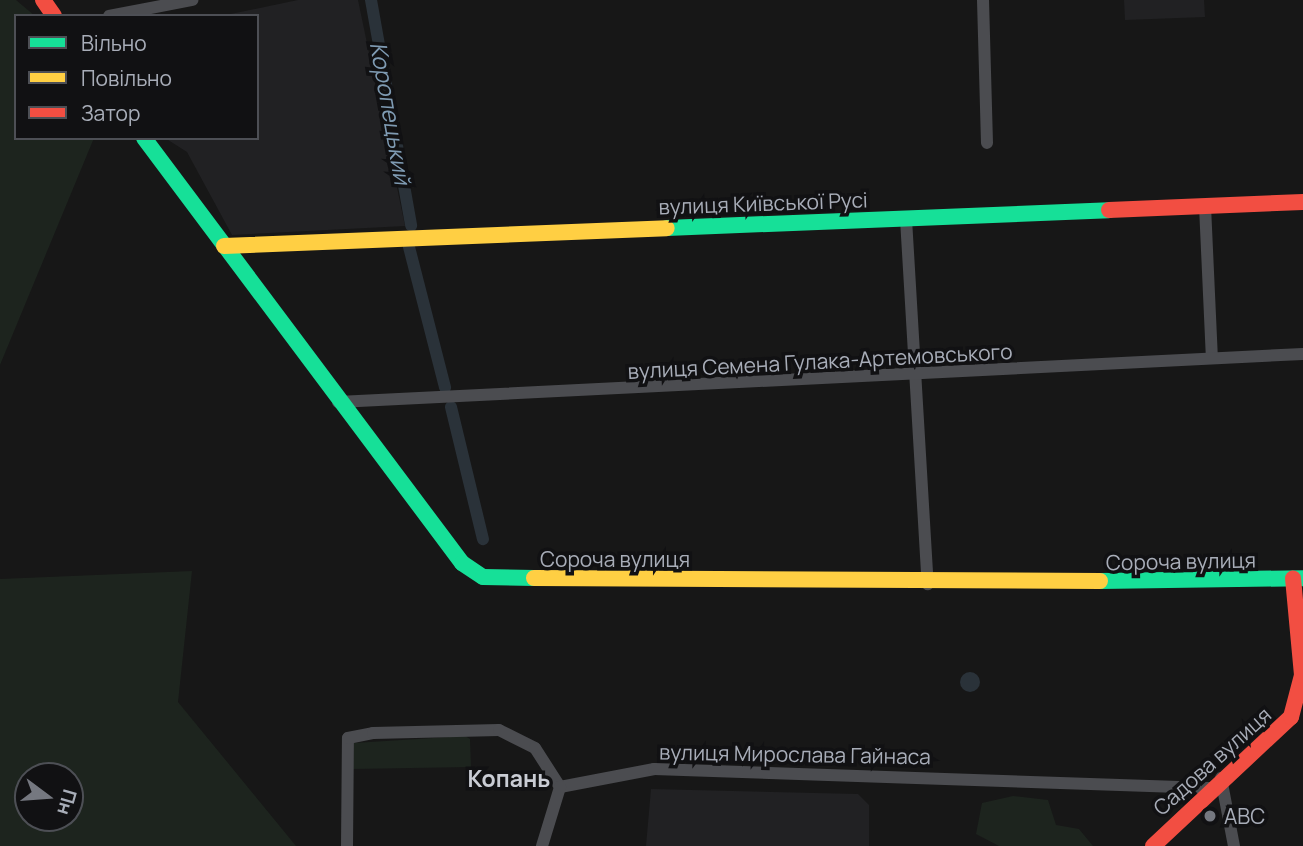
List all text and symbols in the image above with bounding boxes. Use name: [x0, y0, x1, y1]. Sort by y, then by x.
legend: [14, 14, 259, 140]
text: Вільно: [81, 29, 147, 57]
water label: Коропецький: [365, 40, 417, 186]
text: Повільно: [81, 64, 172, 92]
text: Затор: [81, 99, 140, 127]
street label: вулиця Київської Русі: [658, 187, 868, 219]
street label: вулиця Семена Гулака-Артемовського: [627, 338, 1013, 384]
street label: Сороча вулиця: [540, 546, 690, 572]
street label: Сороча вулиця: [1106, 547, 1256, 575]
street label: Садова вулиця: [1148, 702, 1276, 820]
street label: вулиця Мирослава Гайнаса: [659, 739, 931, 769]
north arrow: [14, 762, 84, 832]
district label: Копань: [468, 764, 550, 792]
text: Пн: [51, 786, 83, 818]
place label: ABC: [1224, 803, 1265, 829]
marker: ABC: [1202, 808, 1218, 824]

